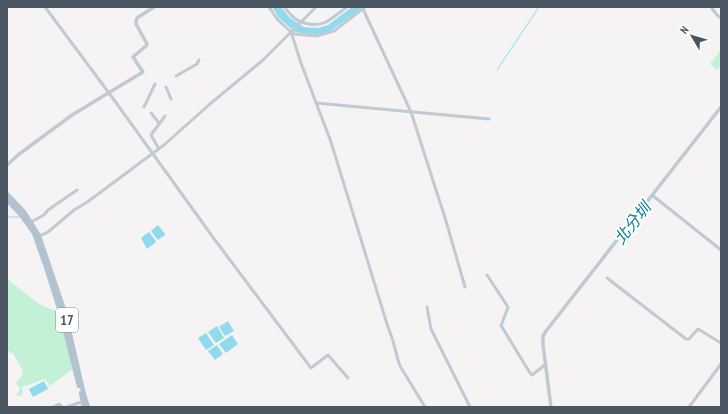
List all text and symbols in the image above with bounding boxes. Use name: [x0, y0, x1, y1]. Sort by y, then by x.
north arrow: [672, 16, 712, 56]
text: N: [677, 23, 691, 36]
water label: 北分圳: [609, 196, 656, 248]
road number: 17: [56, 308, 78, 332]

